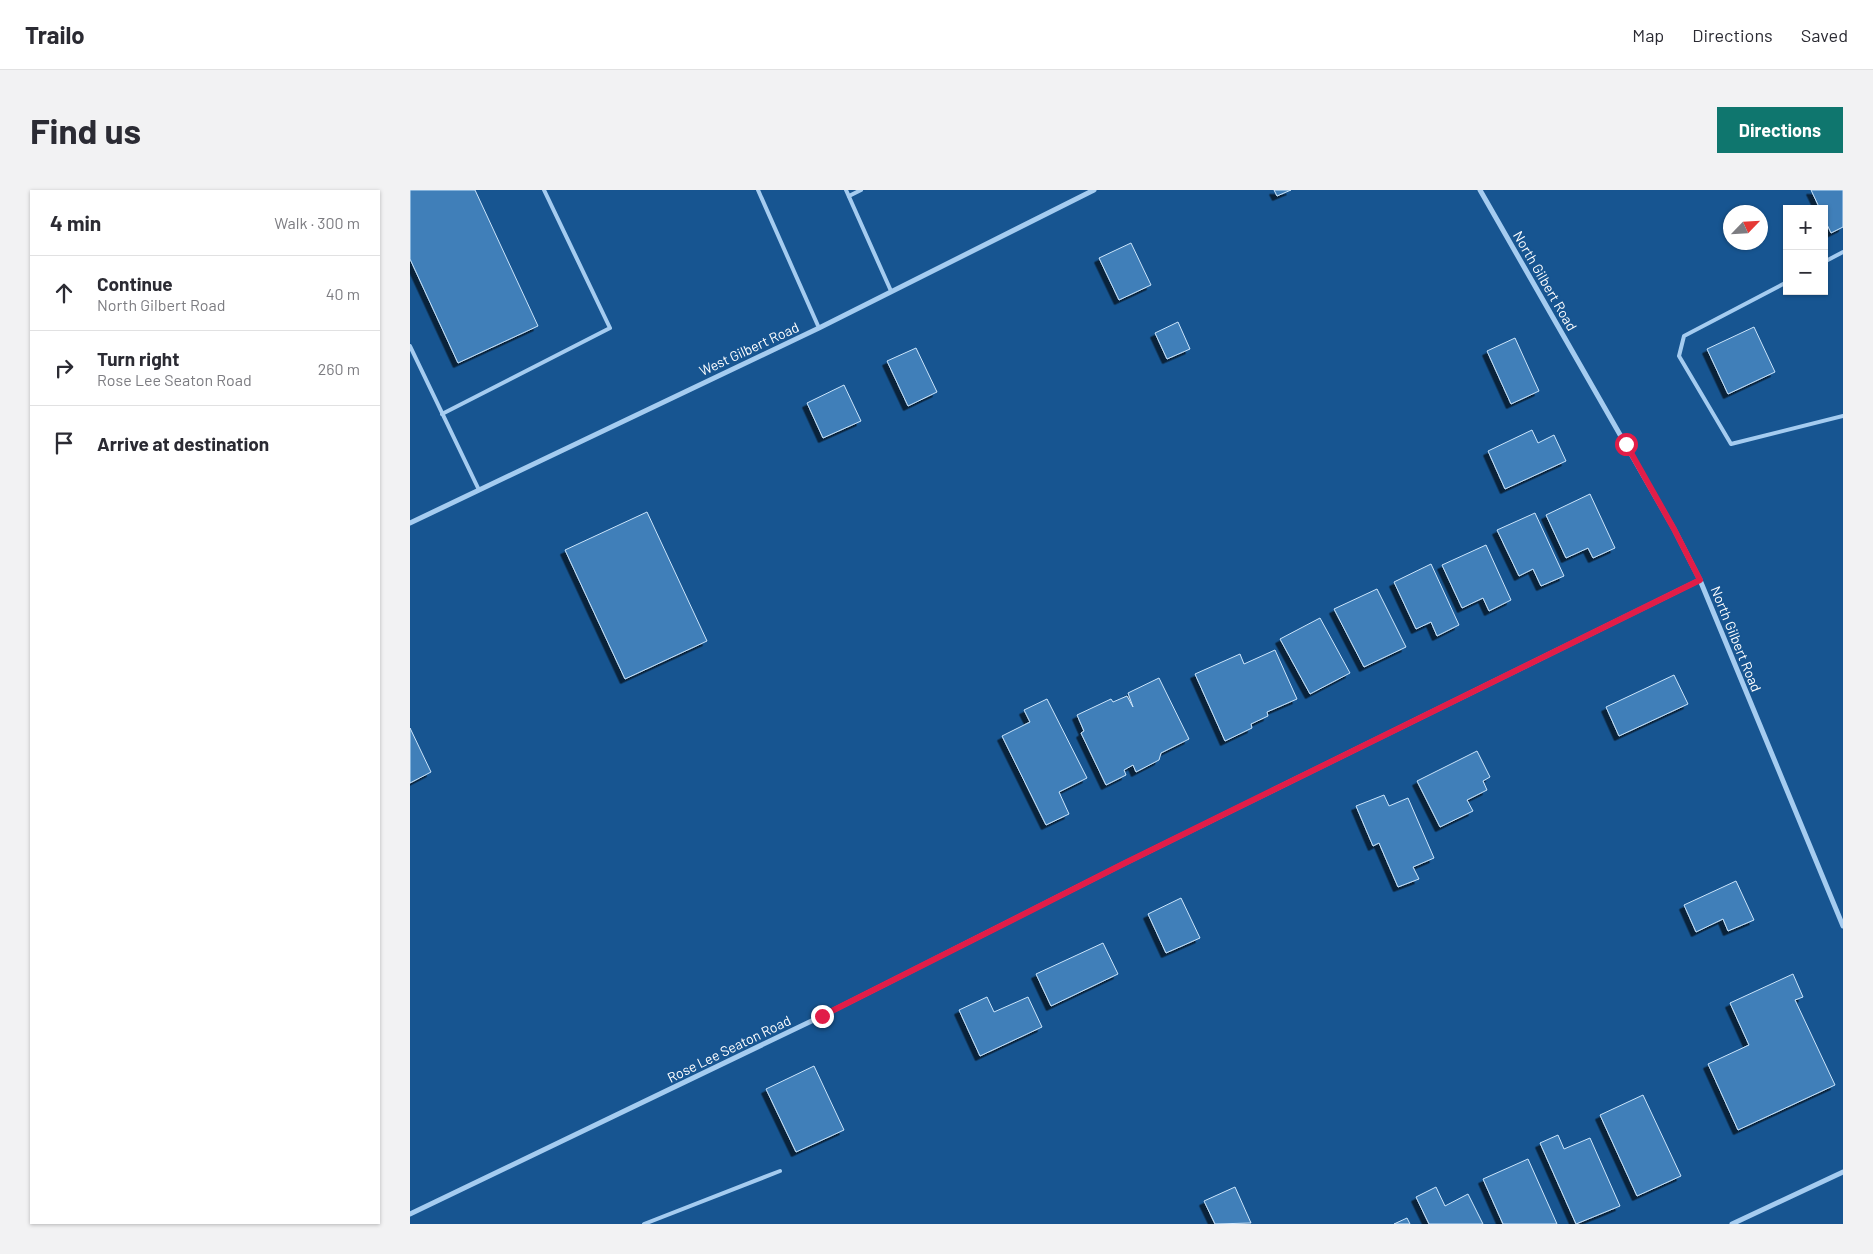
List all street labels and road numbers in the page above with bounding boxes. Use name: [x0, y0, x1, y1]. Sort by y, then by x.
street label: North Gilbert Road: [1510, 228, 1581, 334]
street label: West Gilbert Road: [696, 318, 801, 379]
street label: North Gilbert Road: [1708, 584, 1765, 694]
street label: Rose Lee Seaton Road: [664, 1011, 793, 1086]

